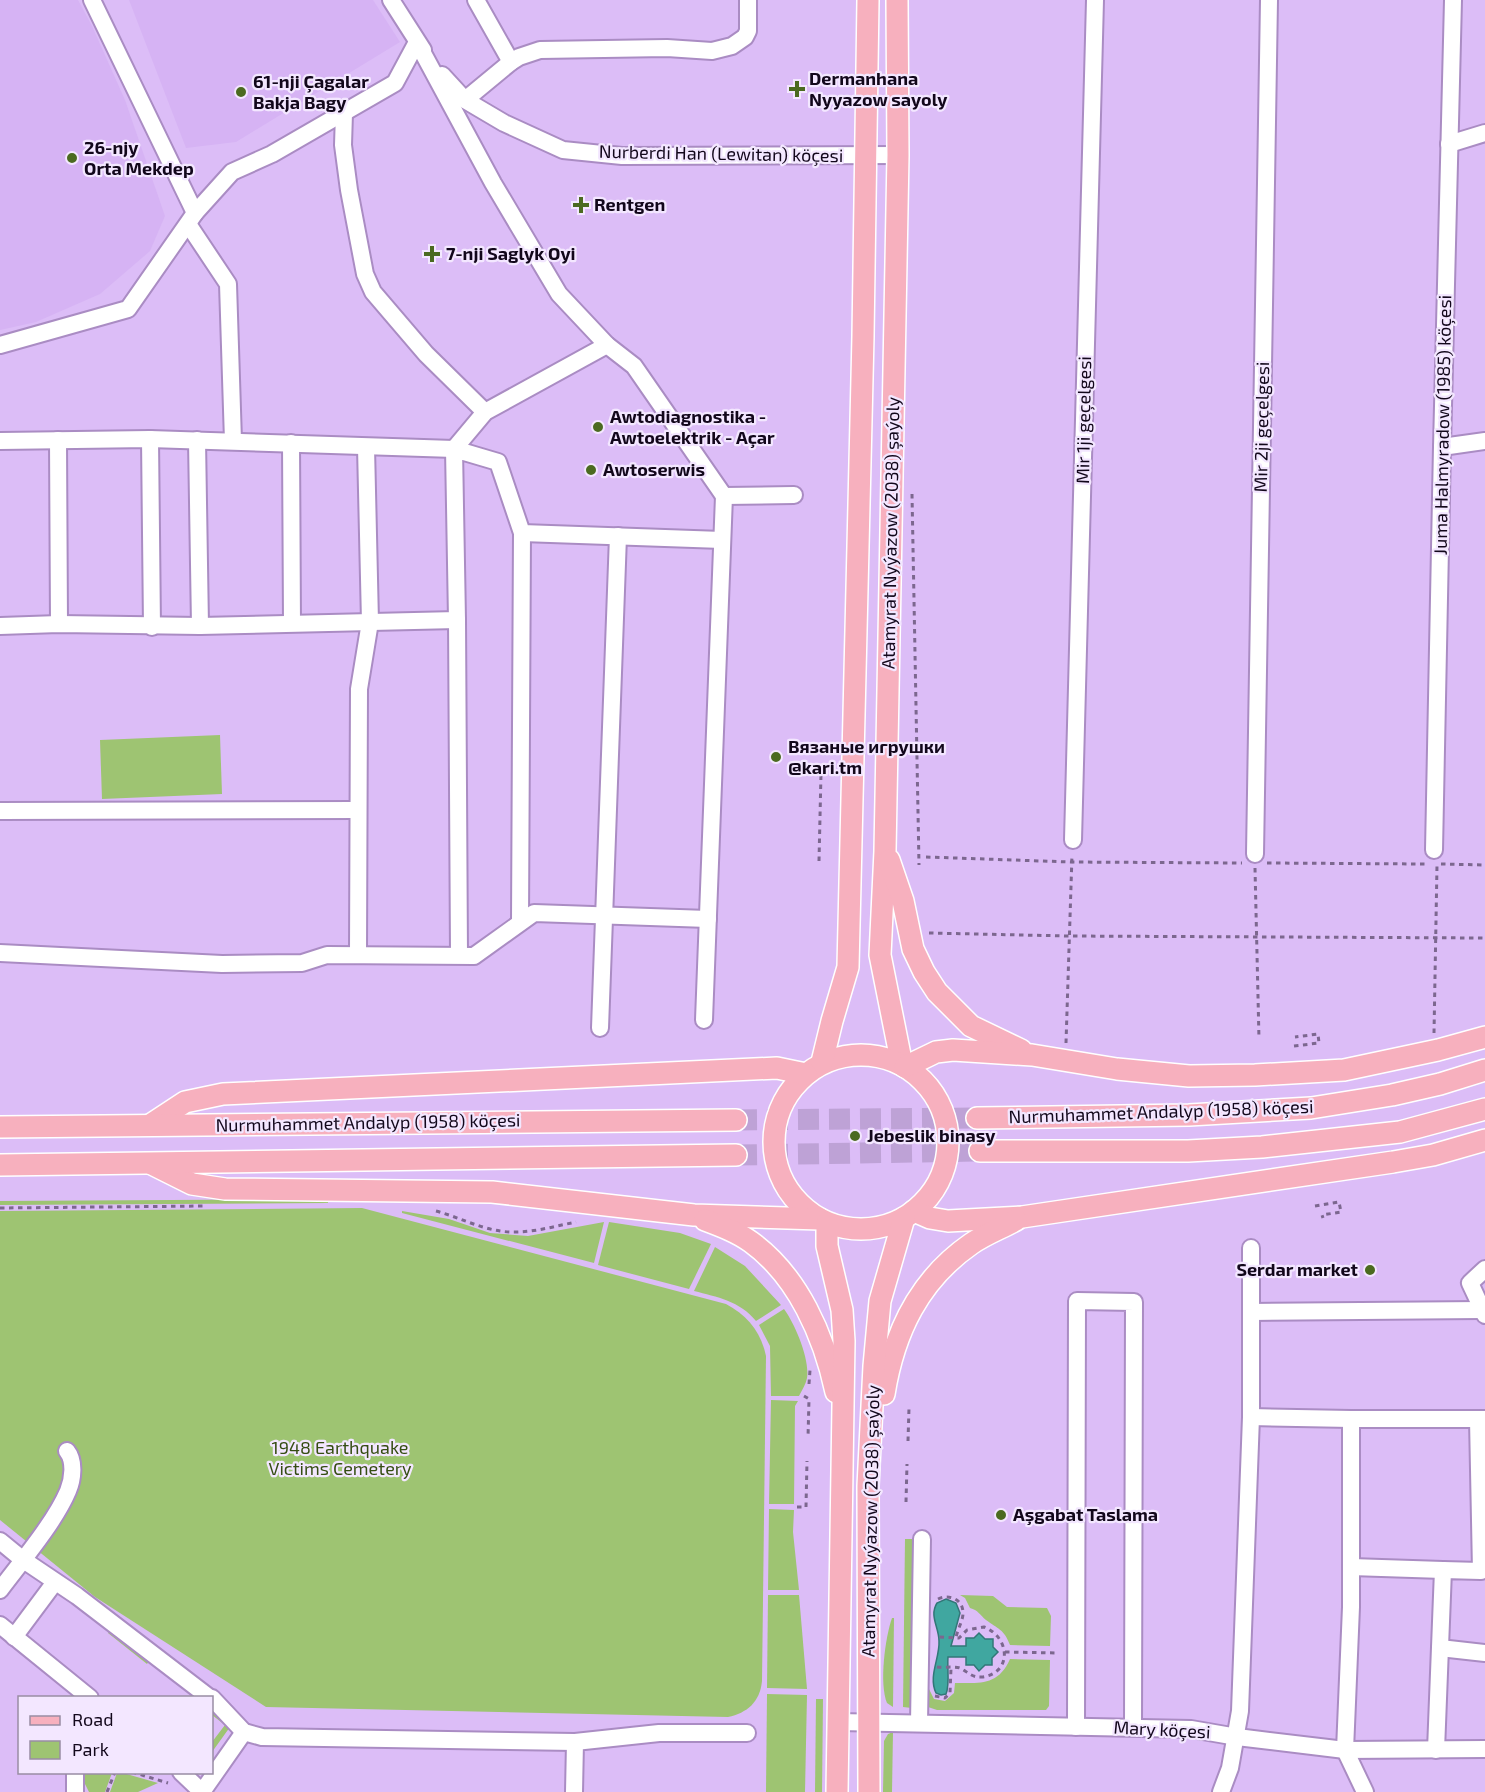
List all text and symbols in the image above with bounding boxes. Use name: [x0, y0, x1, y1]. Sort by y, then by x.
place label: Dermanhana Nyyazow sayoly: [809, 67, 948, 110]
place label: 61-nji Çagalar Bakja Bagy: [253, 70, 369, 113]
marker: Dermanhana Nyyazow sayoly: [790, 82, 804, 96]
marker: 61-nji Çagalar Bakja Bagy: [234, 85, 248, 99]
place label: 26-njy Orta Mekdep: [84, 136, 194, 179]
street label: Nurberdi Han (Lewitan) köçesi: [599, 140, 843, 167]
marker: 26-njy Orta Mekdep: [65, 151, 79, 165]
place label: Rentgen: [594, 193, 665, 215]
marker: Rentgen: [572, 196, 590, 214]
place label: 7-nji Saglyk Oyi: [446, 242, 576, 264]
marker: 7-nji Saglyk Oyi: [423, 245, 441, 263]
street label: Juma Halmyradow (1985) köçesi: [1429, 295, 1456, 555]
street label: Mir 1ji geçelgesi: [1071, 356, 1096, 484]
street label: Mir 2ji geçelgesi: [1249, 361, 1274, 493]
street label: Atamyrat Nyýazow (2038) şaýoly: [877, 396, 904, 669]
place label: Awtodiagnostika - Awtoelektrik - Açar: [610, 405, 775, 449]
marker: Awtodiagnostika - Awtoelektrik - Açar: [591, 420, 605, 434]
place label: Awtoserwis: [603, 458, 705, 480]
marker: Awtoserwis: [584, 463, 598, 477]
place label: Вязаные игрушки @kari.tm: [788, 735, 945, 778]
marker: Вязаные игрушки @kari.tm: [769, 750, 783, 764]
street label: Nurmuhammet Andalyp (1958) köçesi: [1008, 1095, 1314, 1128]
street label: Nurmuhammet Andalyp (1958) köçesi: [215, 1108, 521, 1137]
place label: Jebeslik binasy: [867, 1124, 996, 1146]
marker: Jebeslik binasy: [848, 1129, 862, 1143]
place label: Serdar market: [1236, 1258, 1359, 1280]
marker: Serdar market: [1363, 1263, 1377, 1277]
street label: Atamyrat Nyýazow (2038) şaýoly: [857, 1384, 884, 1657]
park label: 1948 Earthquake Victims Cemetery: [268, 1436, 412, 1479]
place label: Aşgabat Taslama: [1013, 1503, 1158, 1526]
marker: Aşgabat Taslama: [994, 1508, 1008, 1522]
legend: [18, 1696, 213, 1774]
text: Road: [72, 1708, 113, 1730]
street label: Mary köçesi: [1113, 1715, 1211, 1744]
text: Park: [72, 1738, 109, 1760]

